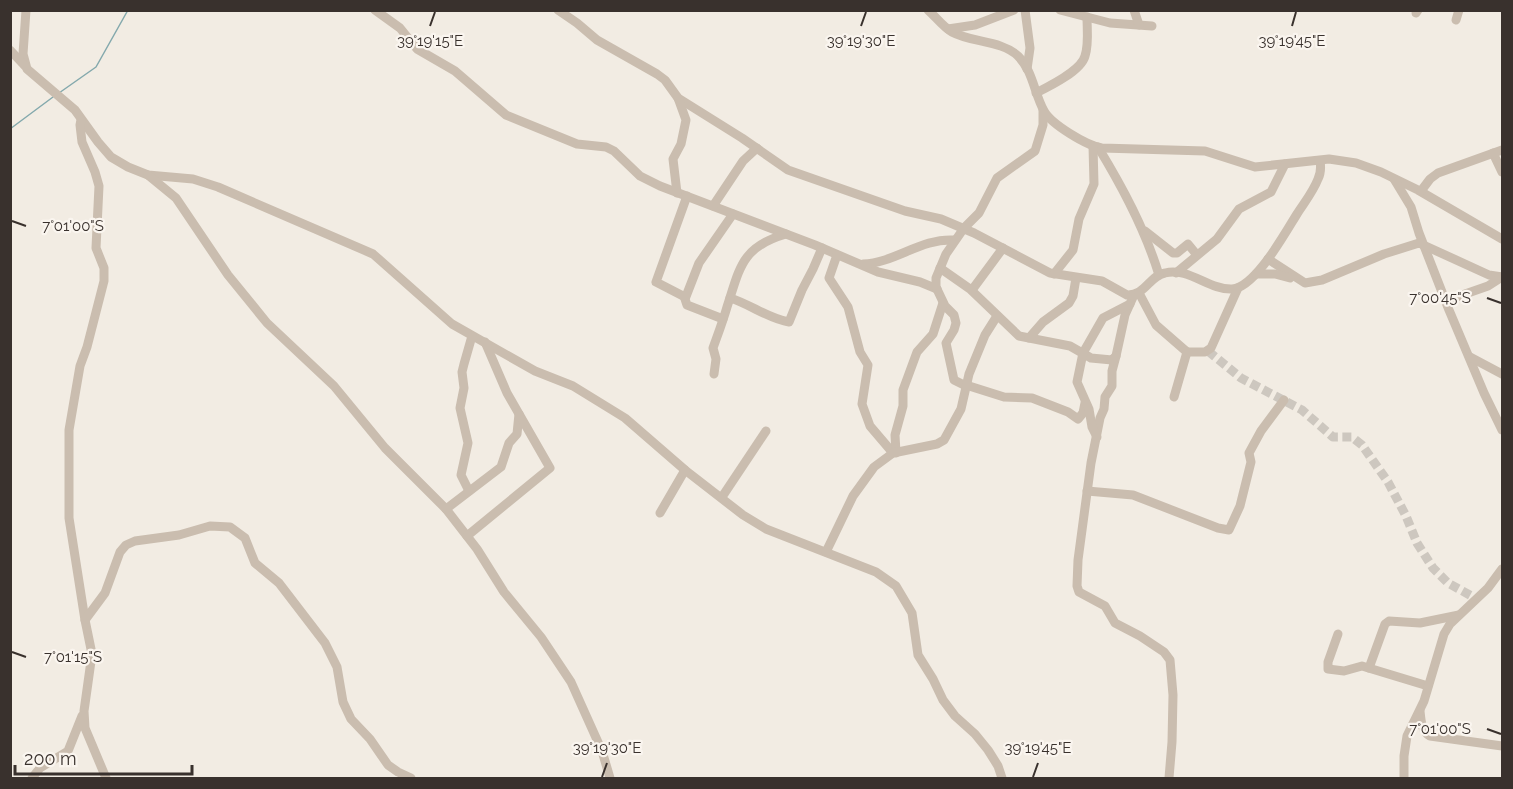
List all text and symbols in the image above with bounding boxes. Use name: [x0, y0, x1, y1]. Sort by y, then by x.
text: 39°19'15"E: [397, 32, 463, 50]
text: 39°19'30"E: [827, 32, 895, 50]
text: 39°19'45"E: [1259, 32, 1325, 50]
text: 7°01'00"S: [42, 217, 104, 235]
text: 7°00'45"S: [1409, 289, 1471, 307]
text: 7°01'15"S: [44, 648, 102, 666]
text: 7°01'00"S: [1409, 720, 1471, 738]
scale bar: [15, 738, 192, 776]
text: 39°19'30"E: [573, 739, 641, 757]
text: 39°19'45"E: [1005, 739, 1071, 757]
text: 200 m: [24, 748, 77, 769]

